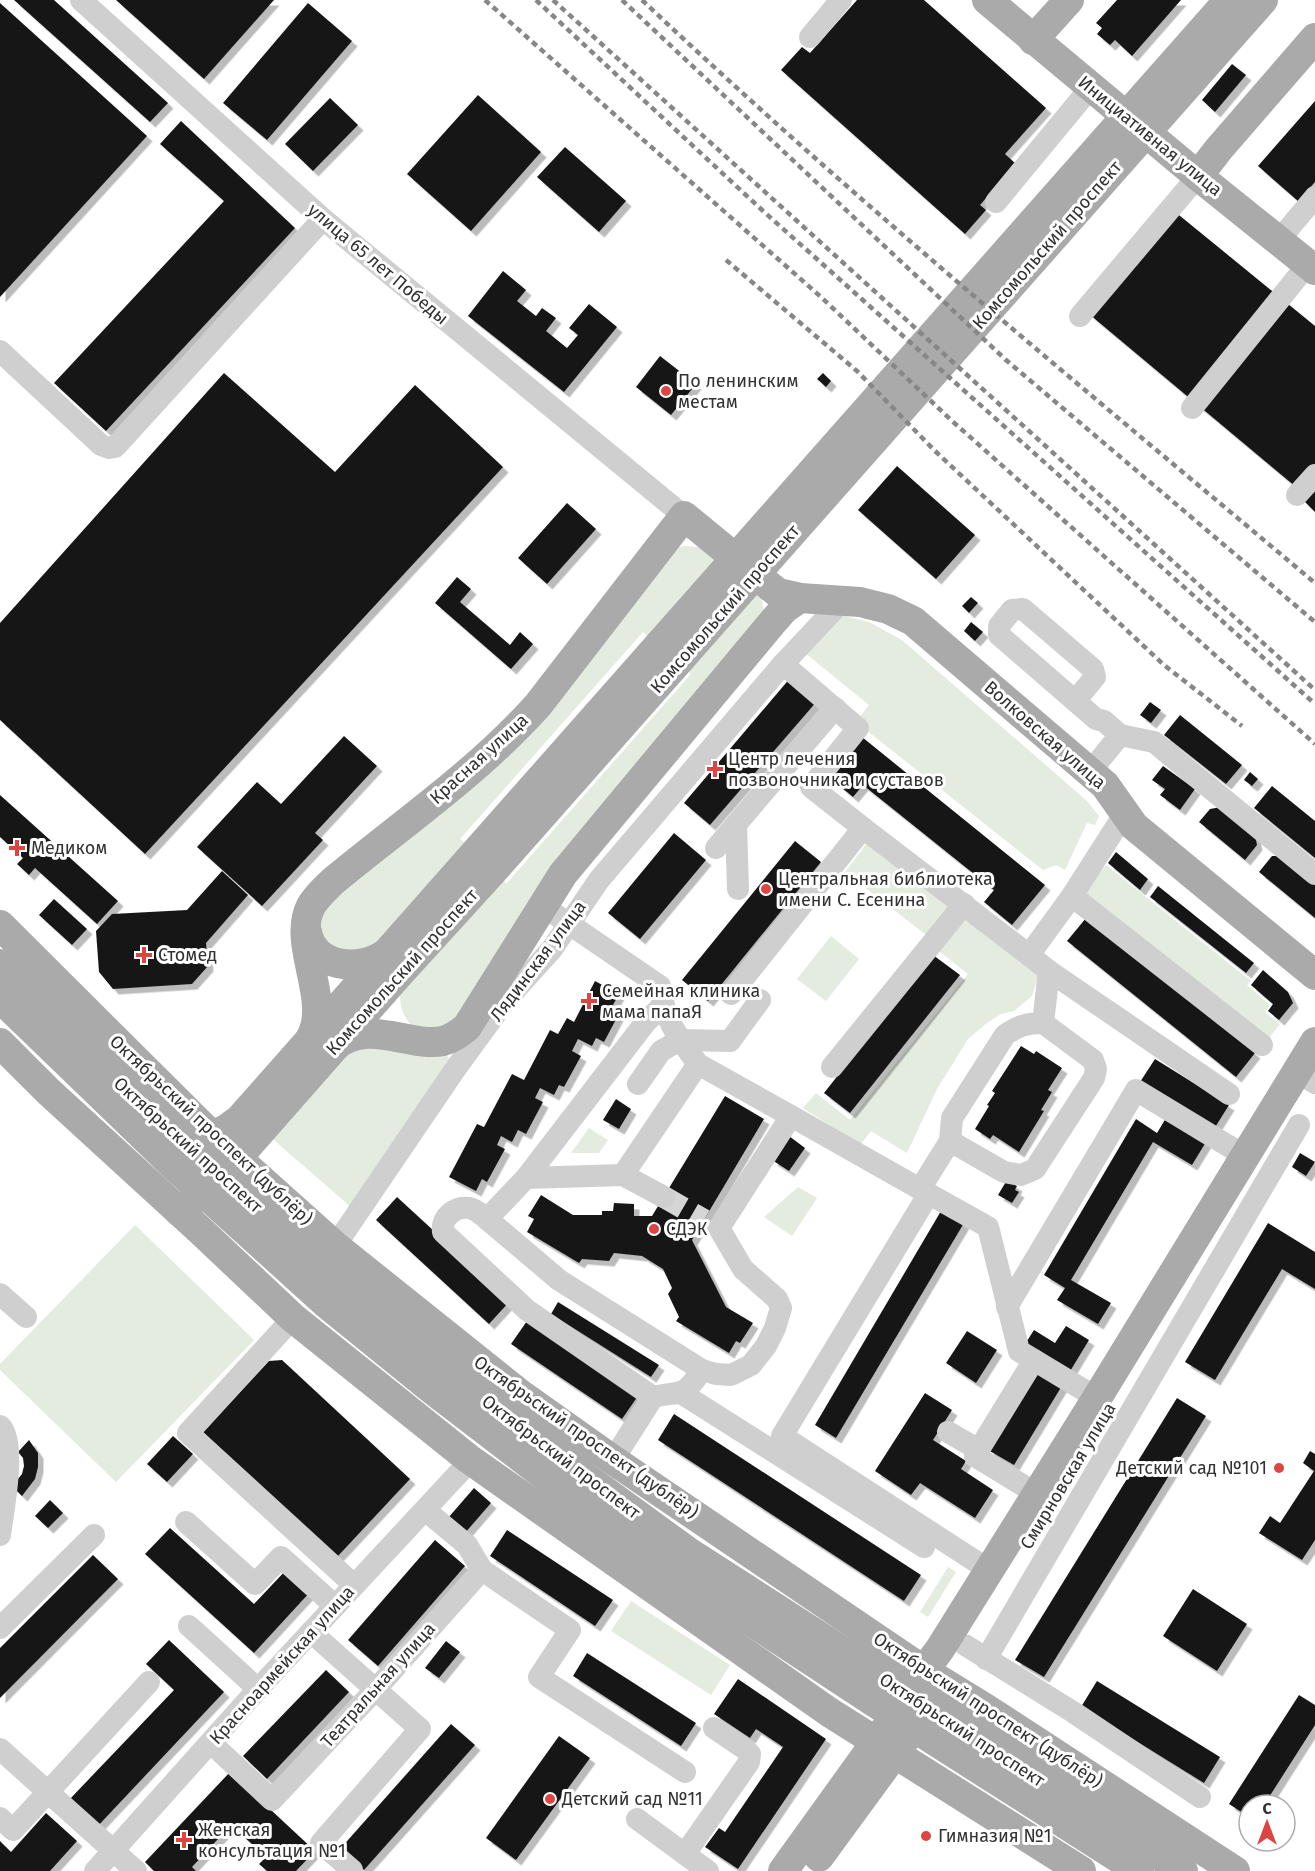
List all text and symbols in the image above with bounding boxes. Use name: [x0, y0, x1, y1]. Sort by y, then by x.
street label: Инициативная улица: [1074, 71, 1226, 201]
street label: Комсомольский проспект: [968, 155, 1127, 334]
street label: улица 65 лет Победы: [303, 199, 453, 329]
place label: По ленинским местам: [678, 370, 799, 413]
marker: По ленинским местам: [659, 384, 673, 398]
street label: Комсомольский проспект: [646, 519, 805, 698]
street label: Волковская улица: [980, 676, 1110, 794]
street label: Красная улица: [425, 709, 533, 809]
place label: Центр лечения позвоночника и суставов: [728, 748, 944, 791]
marker: Центр лечения позвоночника и суставов: [706, 760, 724, 778]
place label: Медиком: [31, 837, 107, 859]
marker: Медиком: [8, 839, 26, 857]
place label: Центральная библиотека имени С. Есенина: [778, 868, 993, 911]
marker: Центральная библиотека имени С. Есенина: [759, 882, 773, 896]
street label: Комсомольский проспект: [321, 884, 483, 1060]
street label: Лядинская улица: [485, 896, 591, 1026]
place label: Стомед: [158, 944, 217, 966]
marker: Стомед: [135, 946, 153, 964]
place label: Семейная клиника мама папаЯ: [602, 980, 760, 1023]
marker: Семейная клиника мама папаЯ: [580, 992, 598, 1010]
street label: Октябрьский проспект (дублёр): [105, 1030, 317, 1230]
street label: Октябрьский проспект: [109, 1073, 267, 1217]
place label: СДЭК: [666, 1218, 708, 1240]
marker: СДЭК: [647, 1222, 661, 1236]
street label: Октябрьский проспект (дублёр): [470, 1351, 702, 1523]
street label: Октябрьский проспект: [478, 1390, 644, 1524]
street label: Смирновская улица: [1016, 1399, 1120, 1553]
place label: Детский сад №101: [1115, 1457, 1267, 1479]
marker: Детский сад №101: [1272, 1461, 1286, 1475]
street label: Красноармейская улица: [205, 1581, 359, 1749]
street label: Театральная улица: [316, 1618, 440, 1752]
street label: Октябрьский проспект (дублёр): [869, 1628, 1107, 1792]
street label: Октябрьский проспект: [875, 1669, 1049, 1791]
place label: Детский сад №11: [561, 1788, 703, 1810]
marker: Детский сад №11: [543, 1792, 557, 1806]
north arrow: [1237, 1793, 1297, 1853]
text: С: [1262, 1799, 1272, 1818]
place label: Женская консультация №1: [198, 1819, 346, 1862]
place label: Гимназия №1: [938, 1825, 1052, 1847]
marker: Гимназия №1: [919, 1829, 933, 1843]
marker: Женская консультация №1: [175, 1831, 193, 1849]

